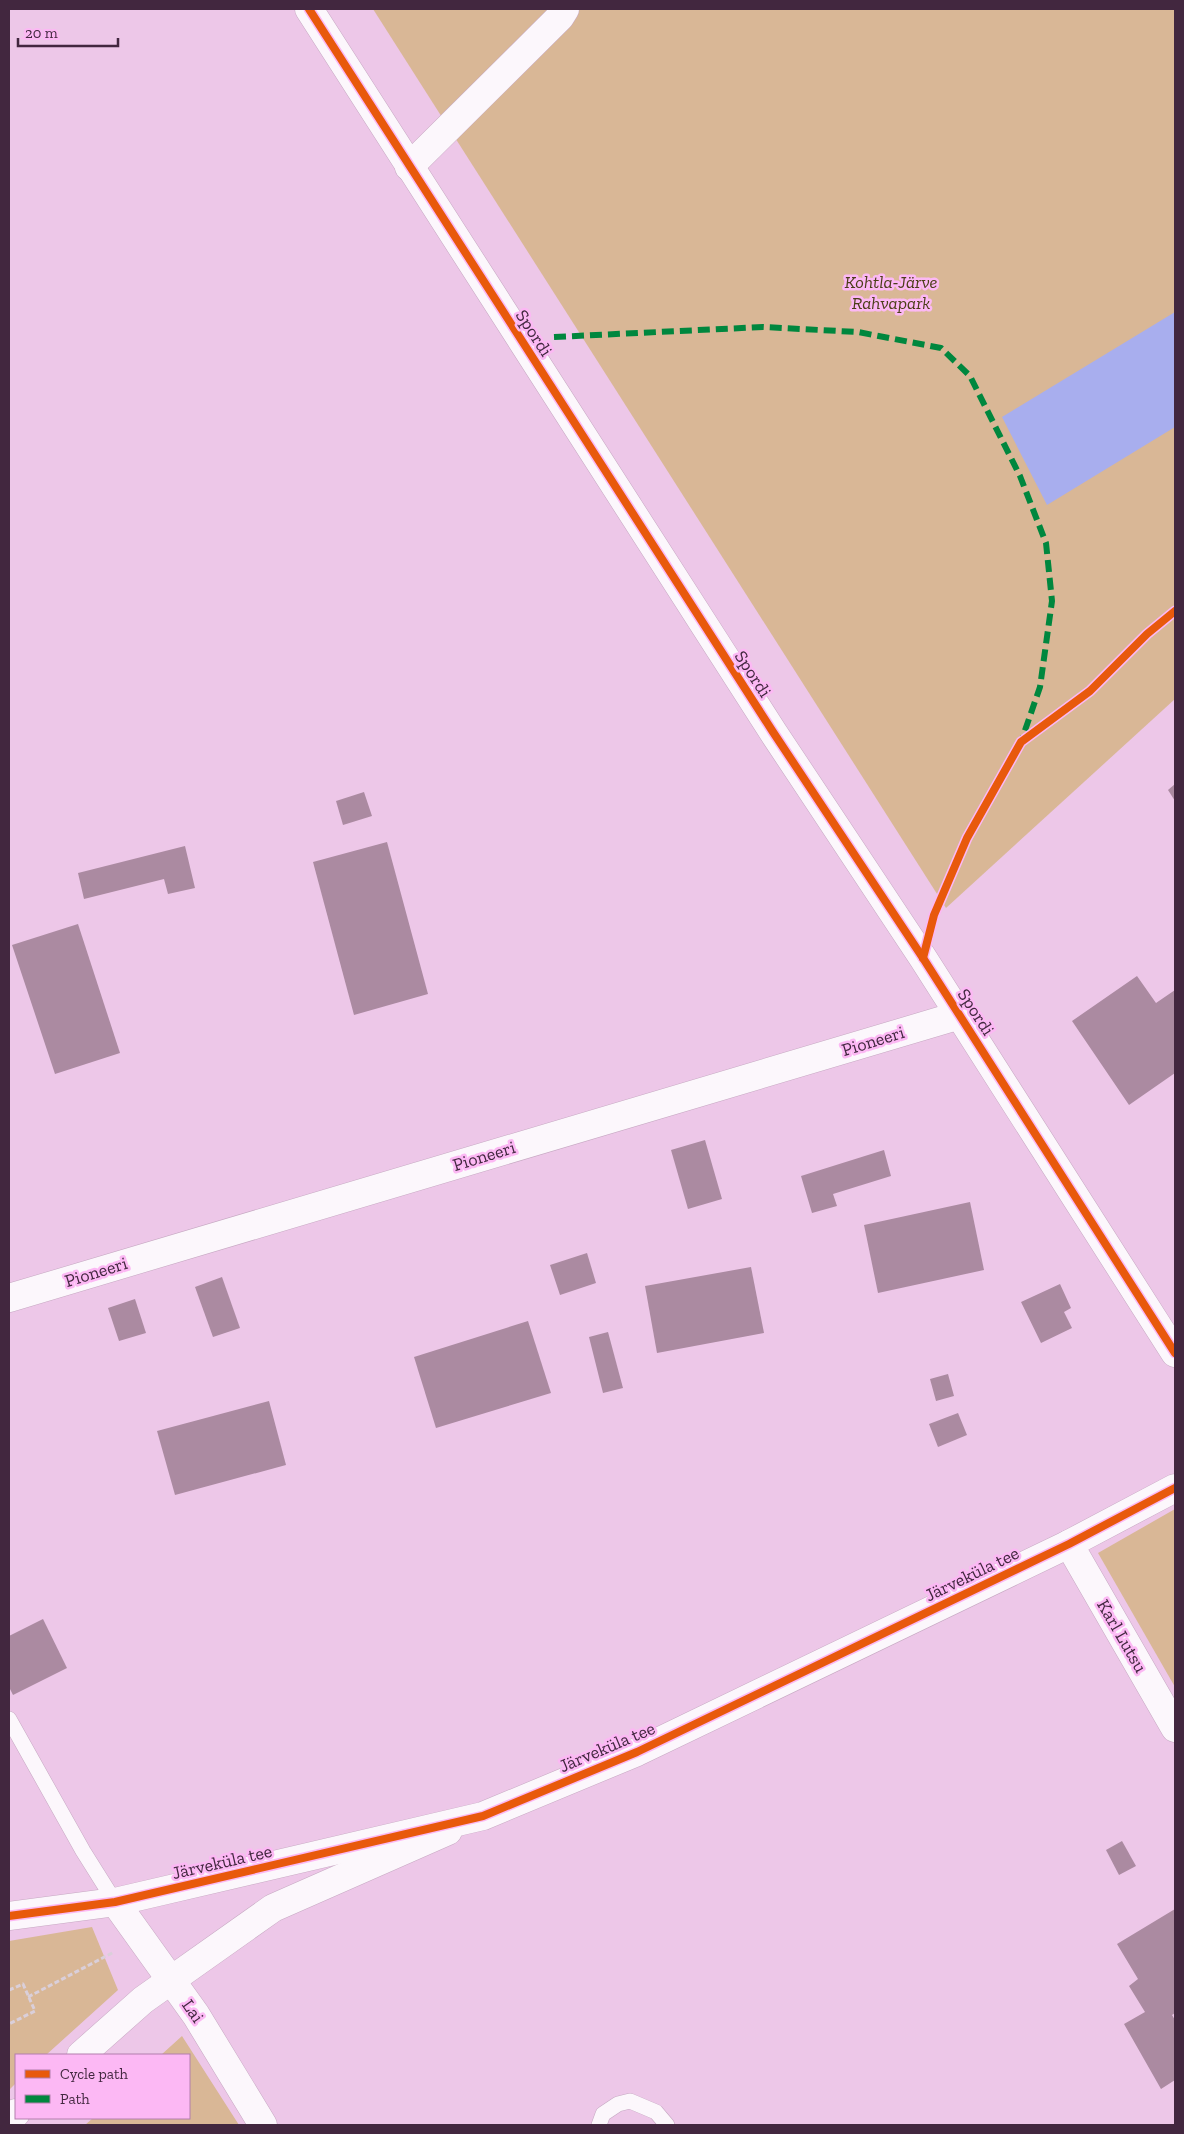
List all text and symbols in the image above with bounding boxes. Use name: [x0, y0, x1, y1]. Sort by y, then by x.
scale bar: [18, 15, 118, 47]
text: 20 m: [25, 24, 58, 42]
park label: Kohtla-Järve Rahvapark: [845, 271, 938, 314]
street label: Spordi: [511, 306, 557, 360]
street label: Spordi: [730, 647, 776, 701]
street label: Spordi: [953, 985, 999, 1039]
street label: Pioneeri: [839, 1021, 907, 1061]
street label: Pioneeri: [450, 1136, 518, 1176]
street label: Pioneeri: [62, 1252, 130, 1292]
street label: Järveküla tee: [921, 1542, 1023, 1606]
street label: Karl Lutsu: [1092, 1595, 1152, 1677]
street label: Järveküla tee: [556, 1717, 658, 1777]
street label: Järveküla tee: [170, 1840, 274, 1884]
street label: Lai: [177, 1995, 209, 2027]
legend: [15, 2054, 190, 2119]
text: Cycle path: [60, 2065, 129, 2083]
text: Path: [60, 2090, 90, 2108]

